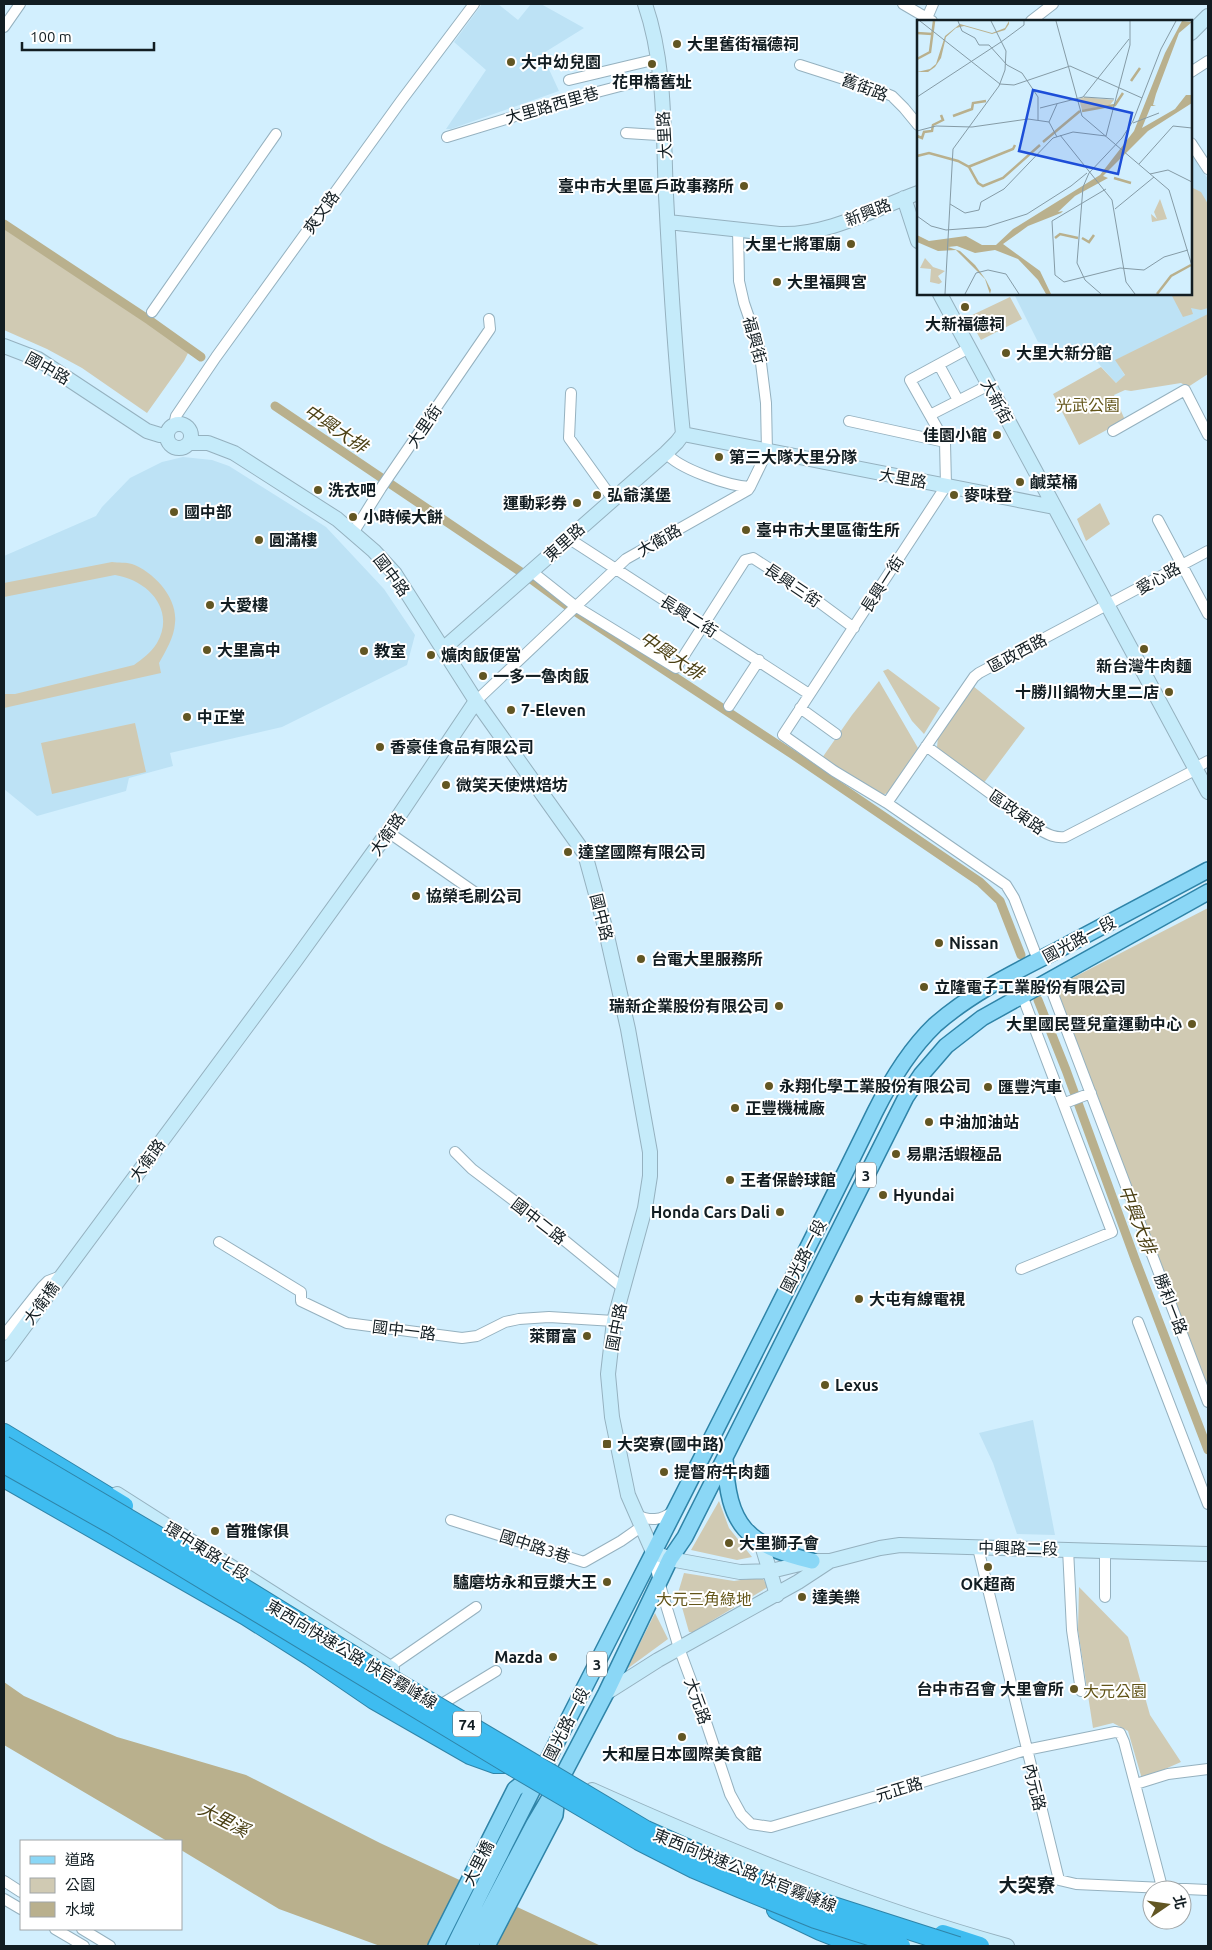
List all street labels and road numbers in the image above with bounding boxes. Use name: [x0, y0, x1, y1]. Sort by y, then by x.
street label: 舊街路: [839, 70, 891, 104]
street label: 大里路西里巷: [503, 83, 601, 127]
street label: 大里路: [654, 111, 674, 159]
street label: 爽文路: [300, 187, 342, 237]
street label: 新興路: [842, 195, 894, 229]
street label: 福興街: [740, 314, 770, 366]
street label: 國中路: [23, 348, 73, 388]
street label: 大新街: [978, 376, 1016, 426]
street label: 大里街: [403, 401, 445, 451]
street label: 大里路: [878, 465, 928, 491]
street label: 東里路: [540, 519, 588, 565]
street label: 大衛路: [634, 520, 684, 560]
street label: 國中路: [370, 550, 414, 600]
street label: 長興一街: [857, 552, 907, 616]
street label: 愛心路: [1133, 558, 1183, 598]
street label: 長興三街: [761, 560, 825, 610]
street label: 長興二街: [657, 591, 721, 641]
street label: 區政西路: [985, 630, 1049, 676]
street label: 區政東路: [986, 786, 1048, 838]
street label: 大衛路: [366, 809, 408, 859]
street label: 國中路: [587, 892, 617, 942]
street label: 國光路一段: [1039, 912, 1119, 966]
street label: 大衛路: [126, 1135, 168, 1185]
road number: 3: [856, 1162, 876, 1188]
street label: 國中二路: [508, 1194, 570, 1248]
street label: 國光路一段: [777, 1216, 829, 1296]
street label: 勝利一路: [1151, 1271, 1191, 1337]
street label: 大衛橋: [20, 1278, 62, 1328]
street label: 國中路: [603, 1302, 629, 1352]
street label: 國中一路: [371, 1317, 437, 1343]
street label: 環中東路七段: [162, 1518, 252, 1584]
street label: 國中路3巷: [497, 1526, 573, 1566]
street label: 中興路二段: [978, 1538, 1058, 1558]
street label: 東西向快速公路 快官霧峰線: [264, 1596, 440, 1712]
road number: 3: [587, 1652, 607, 1676]
street label: 大元路: [681, 1675, 715, 1727]
street label: 國光路一段: [540, 1684, 592, 1764]
road number: 74: [453, 1712, 481, 1736]
street label: 內元路: [1020, 1762, 1050, 1812]
street label: 元正路: [873, 1773, 925, 1805]
street label: 東西向快速公路 快官霧峰線: [651, 1825, 839, 1915]
street label: 大里橋: [459, 1838, 497, 1888]

